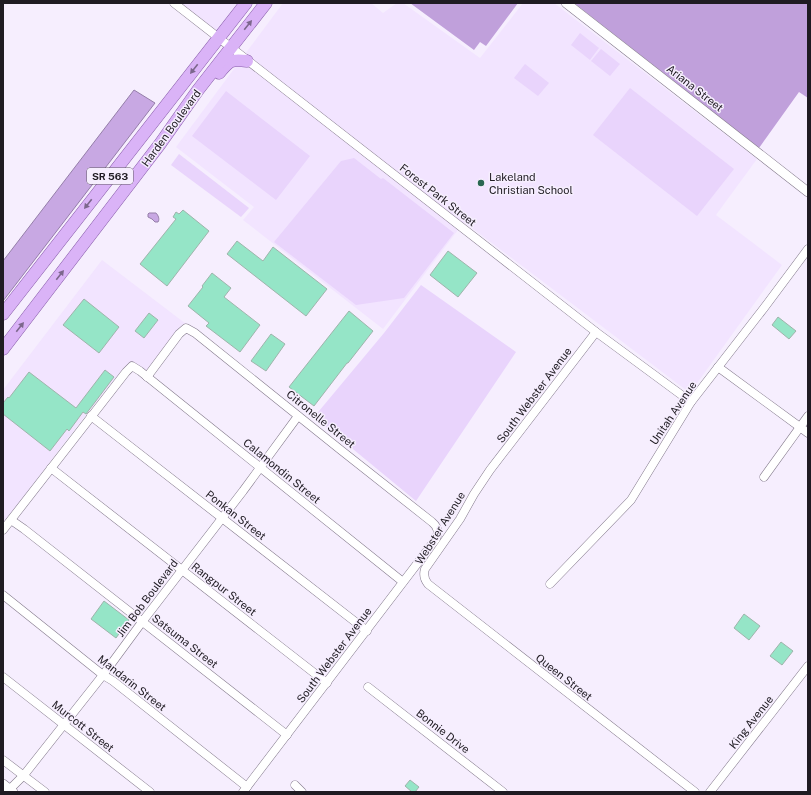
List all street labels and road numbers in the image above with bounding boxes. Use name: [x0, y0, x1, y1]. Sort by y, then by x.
street label: Ariana Street: [664, 62, 726, 114]
street label: Harden Boulevard: [139, 87, 203, 169]
street label: Forest Park Street: [397, 161, 479, 229]
road number: SR 563: [87, 168, 133, 184]
street label: South Webster Avenue: [494, 345, 574, 445]
street label: Unitah Avenue: [647, 379, 699, 447]
street label: Citronelle Street: [284, 388, 358, 450]
street label: Calamondin Street: [241, 436, 323, 506]
street label: Ponkan Street: [204, 488, 268, 542]
street label: Webster Avenue: [413, 489, 467, 567]
street label: Jim Bob Boulevard: [114, 557, 180, 639]
street label: Rangpur Street: [189, 560, 259, 618]
street label: South Webster Avenue: [294, 605, 374, 705]
street label: Satsuma Street: [150, 612, 220, 670]
street label: Queen Street: [533, 651, 595, 703]
street label: Mandarin Street: [96, 653, 168, 713]
street label: King Avenue: [727, 693, 775, 751]
street label: Murcott Street: [50, 698, 116, 754]
street label: Bonnie Drive: [414, 707, 472, 755]

